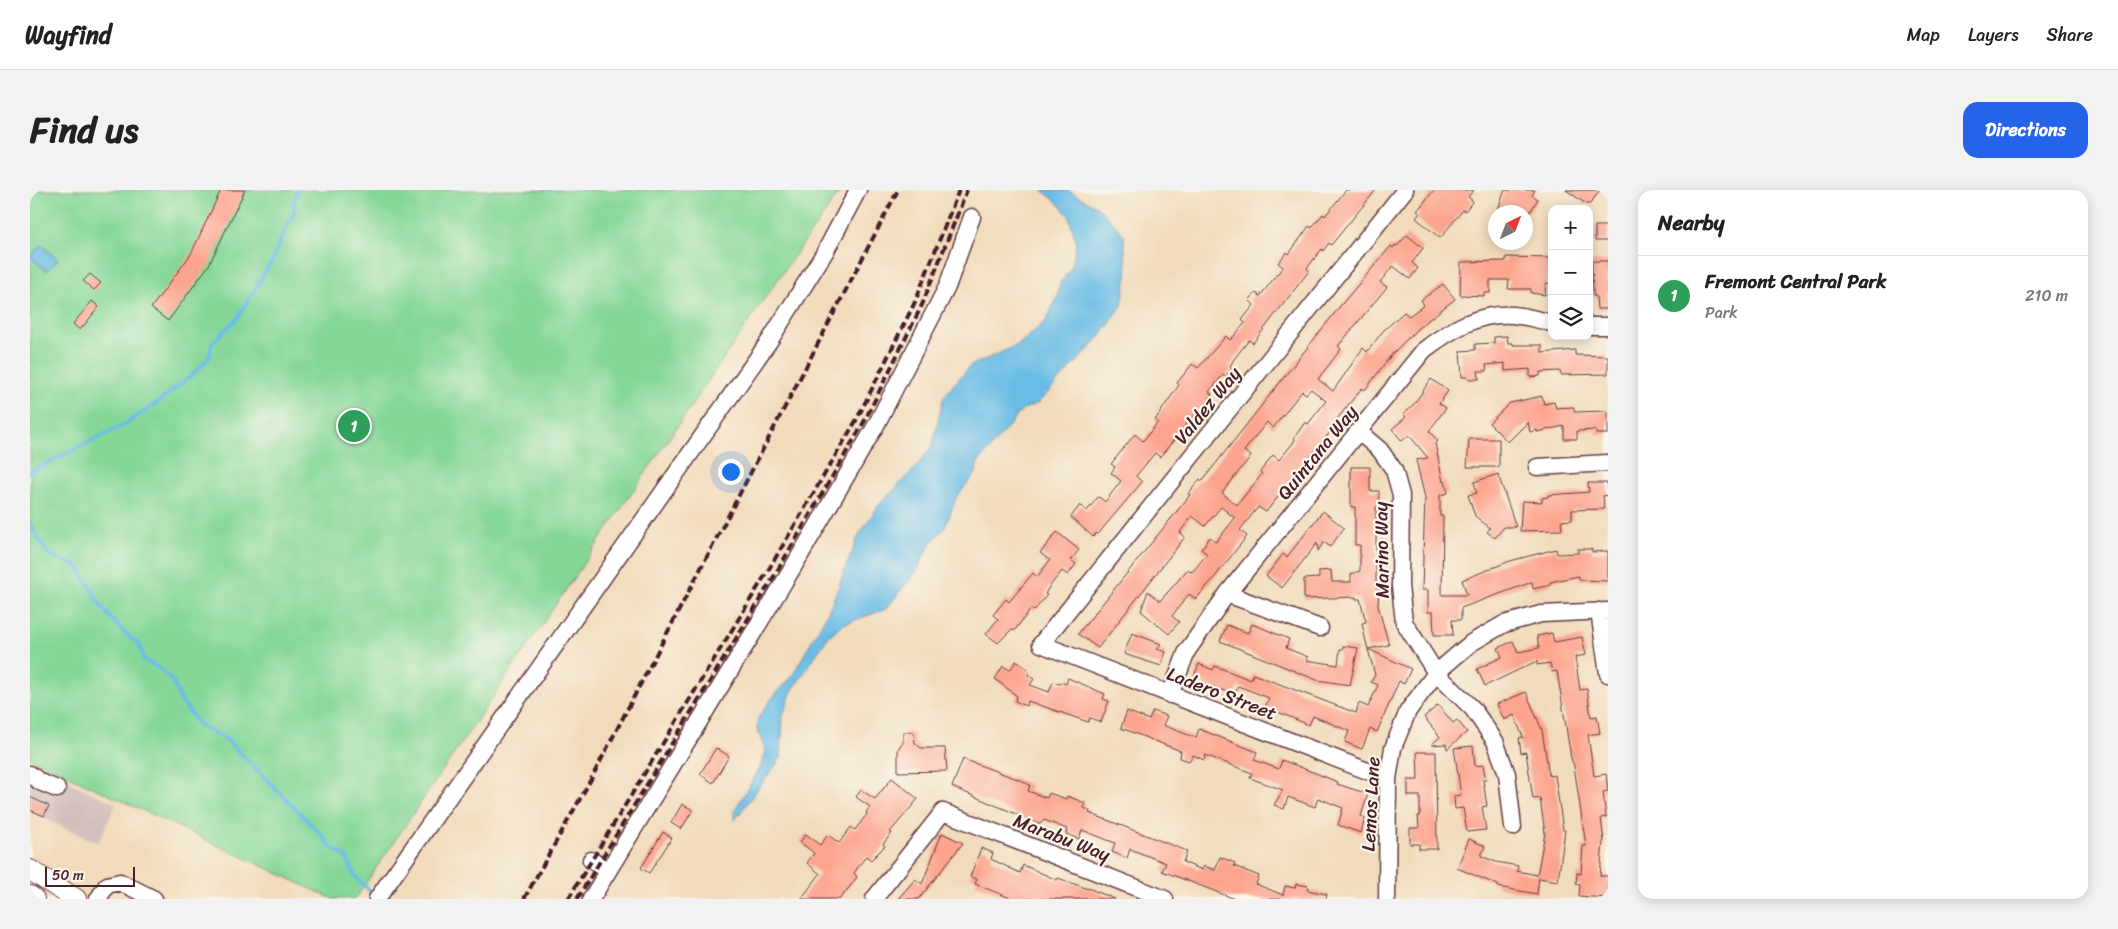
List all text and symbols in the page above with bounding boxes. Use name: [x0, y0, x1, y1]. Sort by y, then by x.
text: Wayfind: [25, 14, 111, 56]
text: Map: [1907, 19, 1940, 51]
text: Layers: [1968, 19, 2019, 51]
text: Share: [2047, 19, 2093, 51]
text: Find us: [30, 99, 138, 161]
button: Directions: [1963, 102, 2088, 158]
text: Nearby: [1658, 204, 1724, 242]
north arrow: [1488, 205, 1533, 250]
map controls: [1548, 205, 1593, 340]
button: +: [1548, 205, 1593, 250]
button: −: [1548, 250, 1593, 295]
text: Fremont Central Park: [1705, 265, 1886, 298]
text: 1: [1671, 281, 1677, 310]
text: 210 m: [2025, 281, 2068, 310]
button: layers: [1548, 295, 1593, 340]
text: Park: [1705, 298, 1738, 327]
street label: Valdez Way: [1165, 359, 1249, 452]
street label: Quintana Way: [1268, 397, 1366, 507]
pin: 1: [338, 407, 370, 445]
your location: [718, 459, 744, 485]
street label: Marino Way: [1364, 501, 1399, 599]
street label: Ladero Street: [1162, 657, 1282, 730]
street label: Lemos Lane: [1352, 756, 1389, 852]
street label: Marabu Way: [1008, 804, 1115, 871]
text: 50 m: [52, 863, 84, 888]
scale bar: [45, 864, 135, 887]

